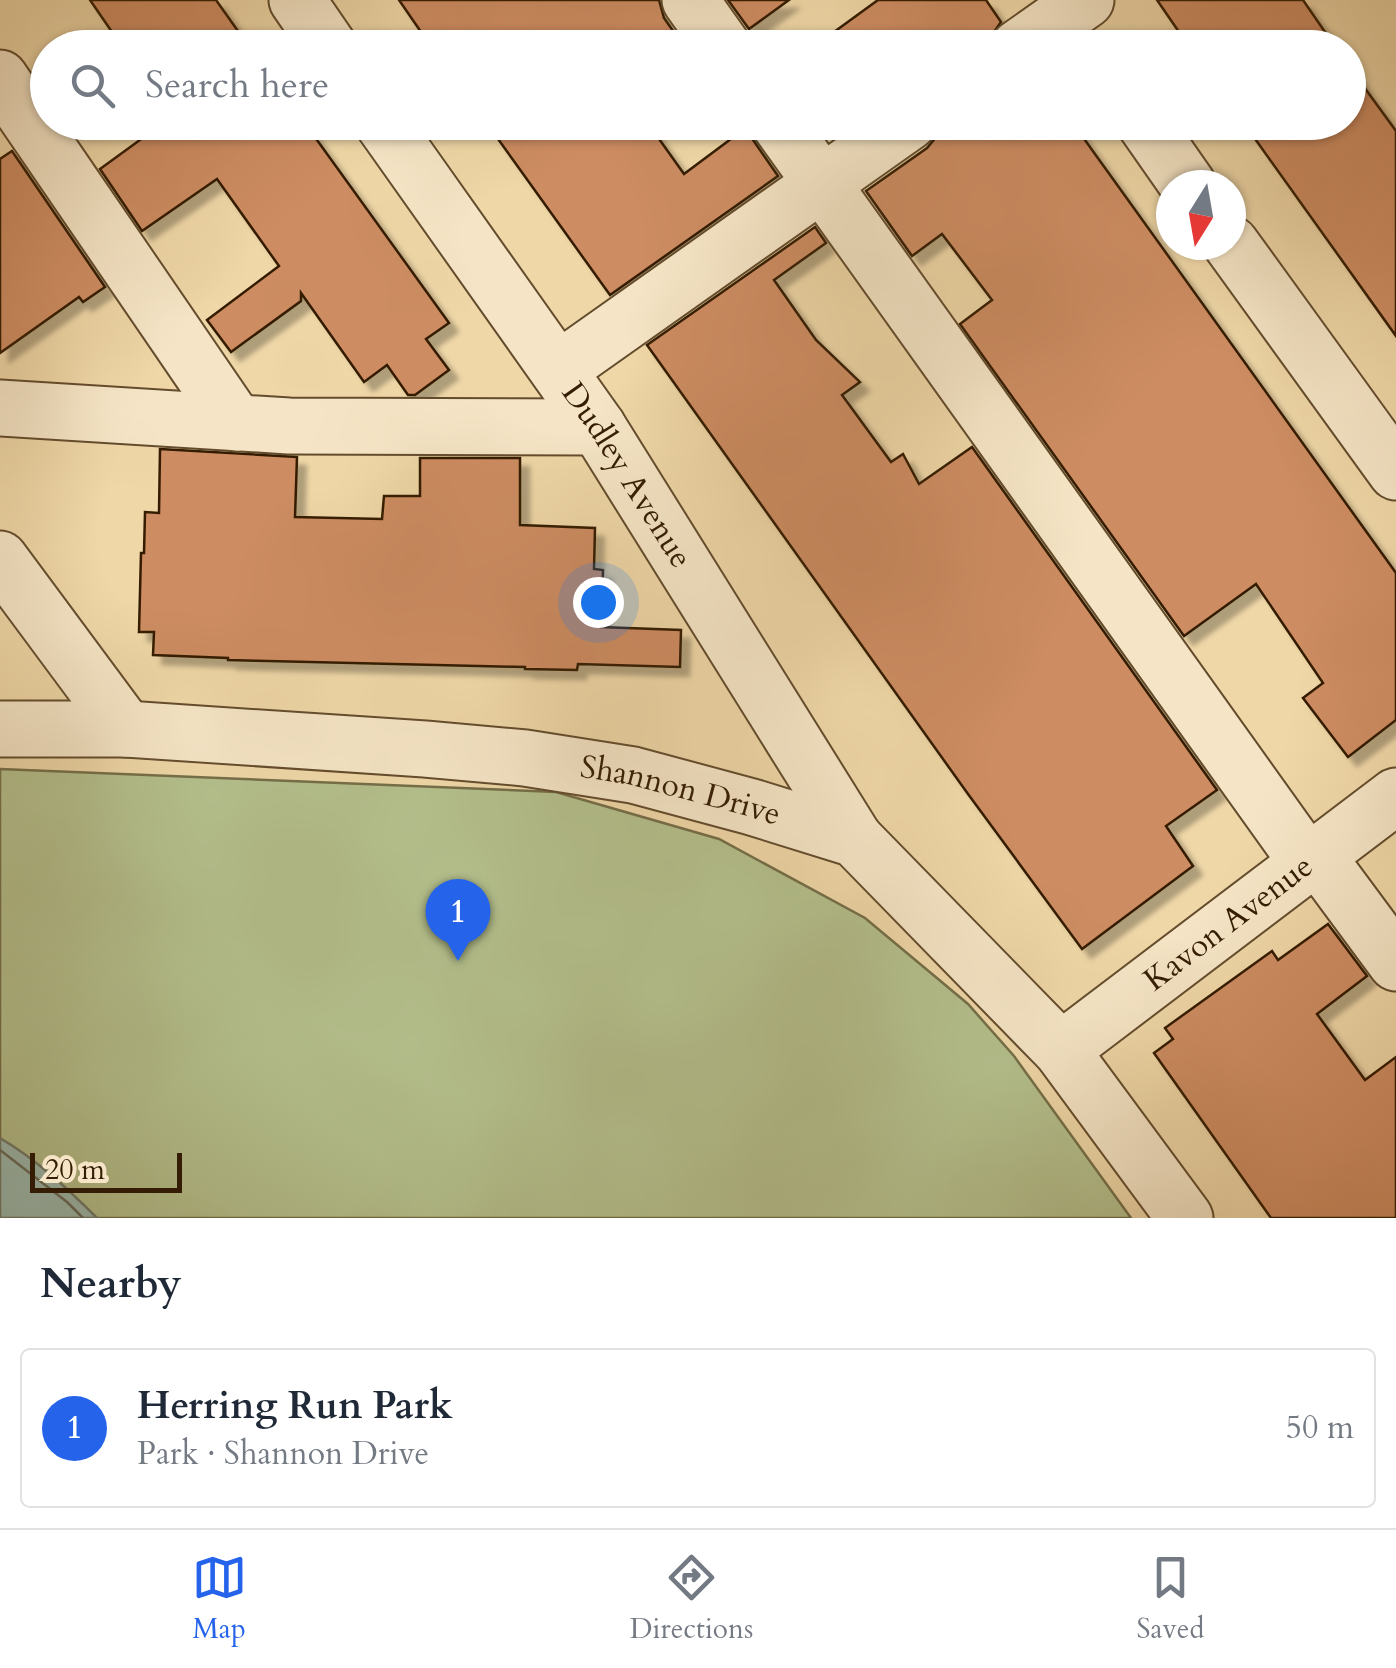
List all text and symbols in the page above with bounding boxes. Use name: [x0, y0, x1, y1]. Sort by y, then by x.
search box: [30, 30, 1366, 140]
icon: search: [65, 58, 120, 113]
text: Search here: [145, 59, 329, 111]
north arrow: [1156, 170, 1246, 260]
street label: Dudley Avenue: [551, 373, 703, 577]
your location: [573, 577, 624, 628]
street label: Shannon Drive: [577, 745, 786, 837]
street label: Kavon Avenue: [1135, 845, 1322, 1002]
pin: 1: [426, 878, 490, 961]
scale bar: [30, 1148, 182, 1192]
text: 20 m: [45, 1151, 105, 1189]
text: Nearby: [40, 1255, 182, 1312]
text: Herring Run Park: [137, 1380, 453, 1432]
text: 1: [66, 1406, 83, 1450]
text: 50 m: [1286, 1406, 1354, 1450]
text: Park · Shannon Drive: [137, 1432, 429, 1476]
tab: Map: [192, 1550, 247, 1648]
tab: Directions: [630, 1550, 753, 1648]
tab: Saved: [1136, 1550, 1204, 1648]

